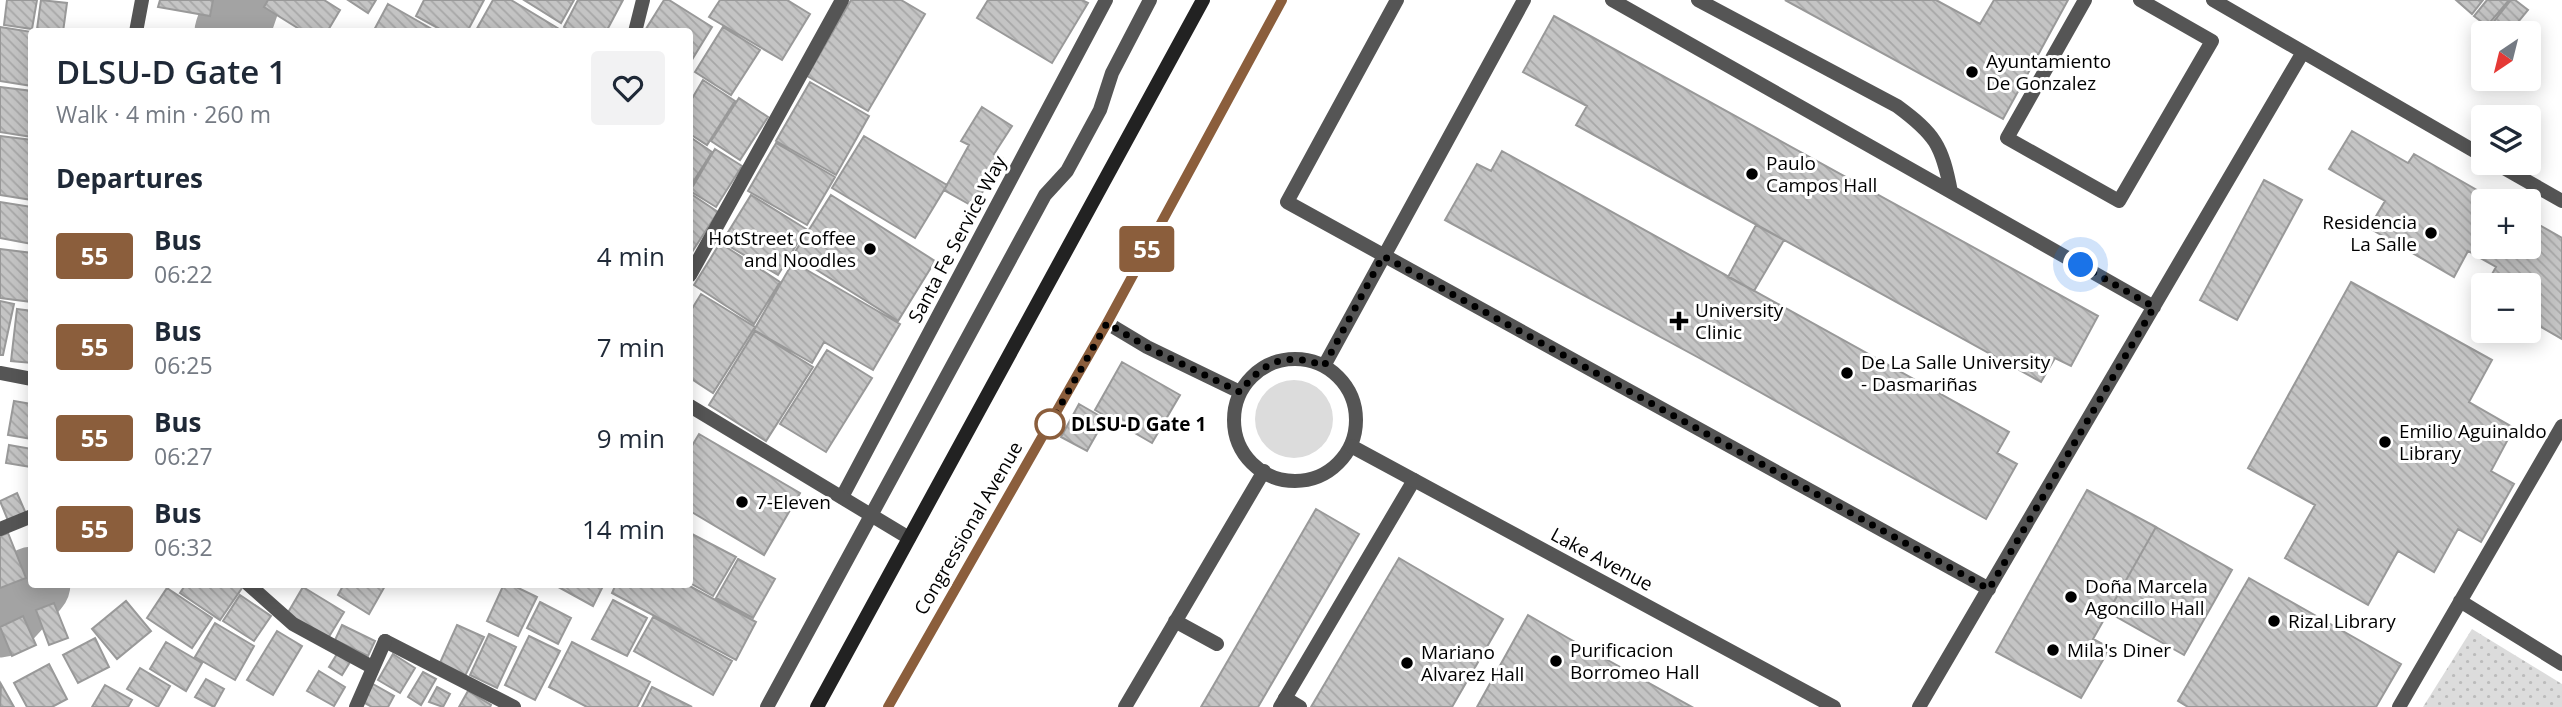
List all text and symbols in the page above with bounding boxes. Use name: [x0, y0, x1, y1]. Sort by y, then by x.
north arrow: [2471, 21, 2541, 91]
map controls: [2471, 21, 2541, 343]
place label: Ayuntamiento De Gonzalez: [1986, 48, 2111, 96]
text: DLSU-D Gate 1: [56, 49, 287, 94]
button: heart: [591, 51, 665, 125]
marker: Ayuntamiento De Gonzalez: [1964, 64, 1980, 80]
text: Walk · 4 min · 260 m: [56, 98, 271, 130]
button: layers: [2471, 105, 2541, 175]
street label: Santa Fe Service Way: [902, 150, 1012, 327]
place label: Paulo Campos Hall: [1766, 150, 1877, 198]
text: Departures: [56, 160, 203, 196]
marker: Paulo Campos Hall: [1744, 166, 1760, 182]
button: +: [2471, 189, 2541, 259]
place label: Residencia La Salle: [2322, 209, 2417, 257]
text: Bus: [154, 222, 201, 258]
place label: HotStreet Coffee and Noodles: [708, 225, 856, 273]
marker: Residencia La Salle: [2423, 225, 2439, 241]
line badge: 55: [1116, 226, 1178, 272]
text: 55: [1133, 232, 1161, 265]
text: 4 min: [597, 238, 665, 274]
text: 55: [81, 239, 108, 272]
marker: HotStreet Coffee and Noodles: [862, 241, 878, 257]
your location: [2063, 247, 2098, 282]
text: 06:22: [154, 258, 213, 290]
button: −: [2471, 273, 2541, 343]
place label: University Clinic: [1695, 297, 1784, 345]
marker: University Clinic: [1669, 311, 1689, 331]
text: Bus: [154, 313, 201, 349]
text: 7 min: [597, 329, 665, 365]
text: 55: [81, 330, 108, 363]
text: 06:25: [154, 349, 213, 381]
place label: De La Salle University - Dasmariñas: [1861, 349, 2051, 397]
marker: De La Salle University - Dasmariñas: [1839, 365, 1855, 381]
text: Bus: [154, 404, 201, 440]
marker: DLSU-D Gate 1: [1035, 409, 1065, 439]
place label: DLSU-D Gate 1: [1071, 411, 1206, 437]
place label: Emilio Aguinaldo Library: [2399, 418, 2547, 466]
text: 9 min: [597, 420, 665, 456]
text: 55: [81, 421, 108, 454]
marker: Emilio Aguinaldo Library: [2377, 434, 2393, 450]
street label: Congressional Avenue: [908, 437, 1028, 619]
text: 06:27: [154, 440, 213, 472]
place label: 7-Eleven: [756, 489, 831, 515]
marker: 7-Eleven: [734, 494, 750, 510]
text: Bus: [154, 495, 201, 531]
text: 14 min: [582, 511, 665, 547]
text: 55: [81, 512, 108, 545]
street label: Lake Avenue: [1546, 521, 1658, 597]
text: 06:32: [154, 531, 213, 563]
place label: Doña Marcela Agoncillo Hall: [2085, 573, 2208, 621]
marker: Doña Marcela Agoncillo Hall: [2063, 589, 2079, 605]
place label: Rizal Library: [2288, 608, 2396, 634]
marker: Rizal Library: [2266, 613, 2282, 629]
place label: Purificacion Borromeo Hall: [1570, 637, 1699, 685]
place label: Mila's Diner: [2067, 637, 2171, 663]
place label: Mariano Alvarez Hall: [1421, 639, 1524, 687]
marker: Mila's Diner: [2045, 642, 2061, 658]
marker: Purificacion Borromeo Hall: [1548, 653, 1564, 669]
marker: Mariano Alvarez Hall: [1399, 655, 1415, 671]

